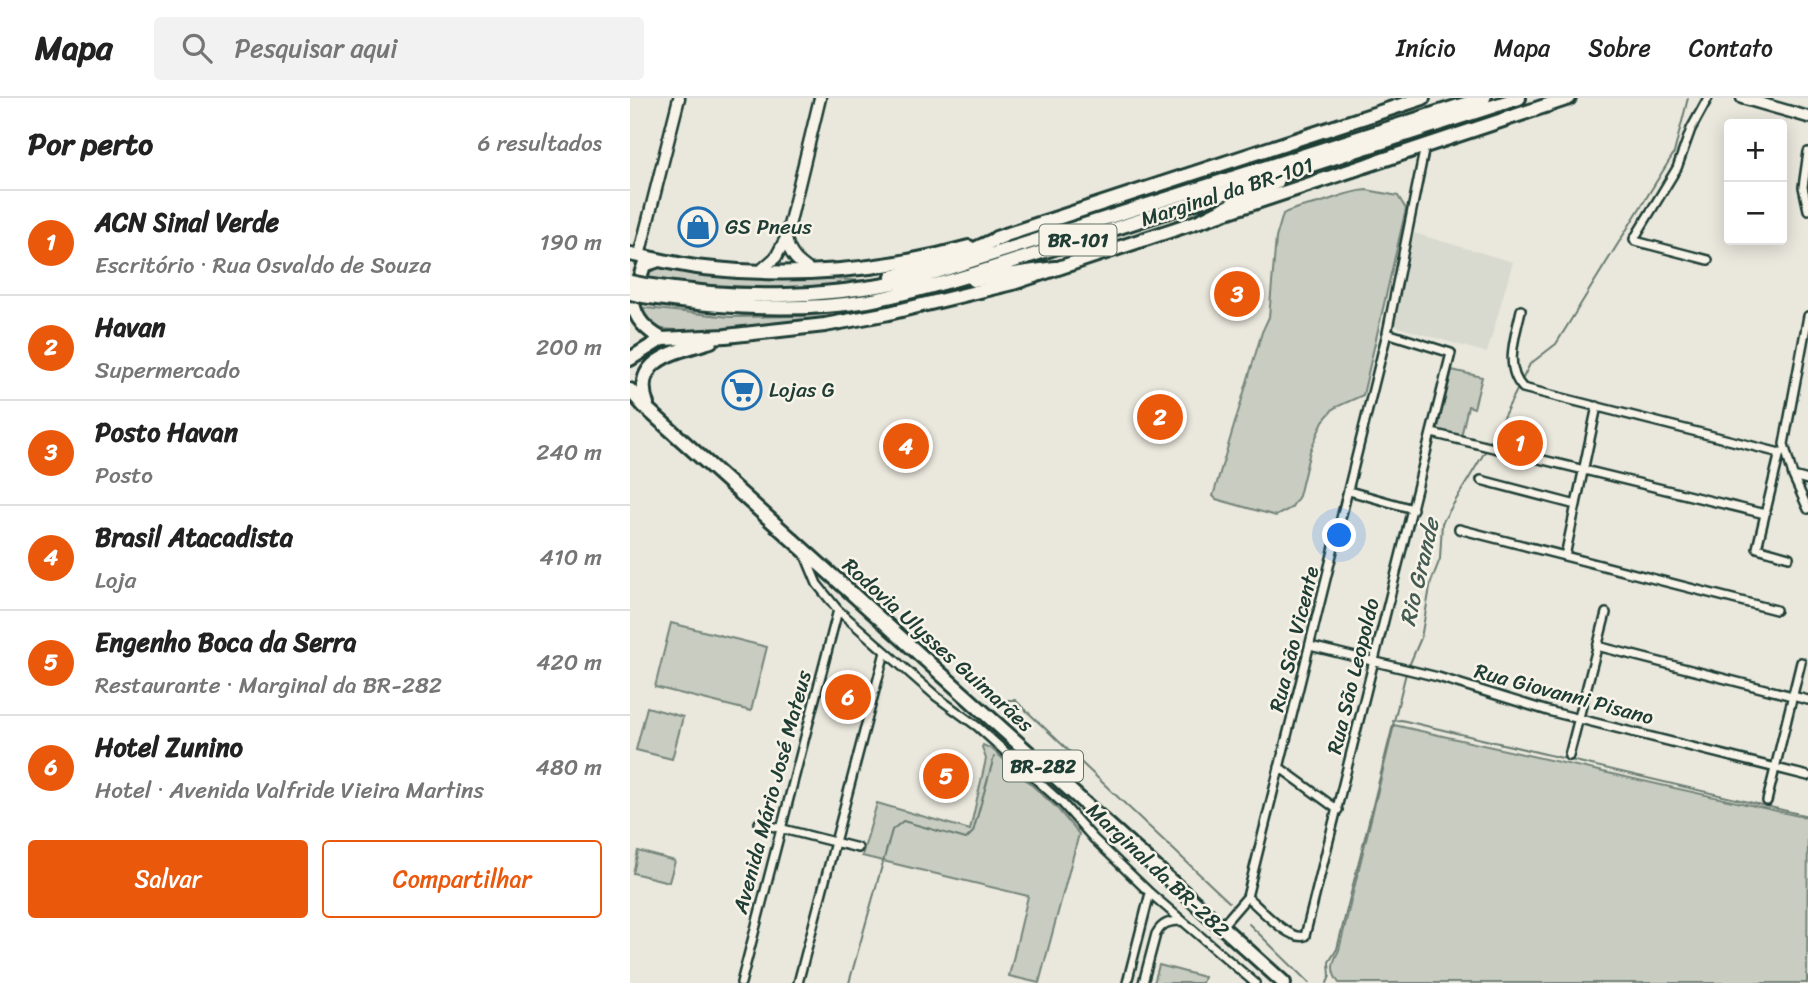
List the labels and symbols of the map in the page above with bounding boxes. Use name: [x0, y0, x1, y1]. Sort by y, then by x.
street label: Marginal da BR-101: [1135, 146, 1319, 238]
shop icon: GS Pneus: [677, 206, 719, 248]
place label: GS Pneus: [725, 208, 812, 246]
road number: BR-101: [1040, 224, 1116, 256]
pin: 3: [1214, 268, 1260, 320]
supermarket icon: Lojas G: [721, 369, 763, 411]
place label: Lojas G: [769, 371, 835, 409]
pin: 2: [1137, 391, 1183, 443]
pin: 1: [1497, 417, 1543, 469]
pin: 4: [883, 420, 929, 472]
water label: Rio Grande: [1387, 512, 1452, 630]
your location: [1322, 518, 1356, 552]
street label: Rodovia Ulysses Guimarães: [833, 548, 1043, 742]
street label: Rua São Vicente: [1258, 562, 1330, 716]
street label: Rua São Leopoldo: [1315, 593, 1391, 758]
street label: Rua Giovanni Pisano: [1470, 652, 1658, 736]
street label: Avenida Mário José Mateus: [721, 666, 823, 919]
pin: 6: [825, 671, 871, 723]
pin: 5: [923, 750, 969, 802]
road number: BR-282: [1003, 750, 1083, 782]
street label: Marginal da BR-282: [1077, 793, 1239, 947]

